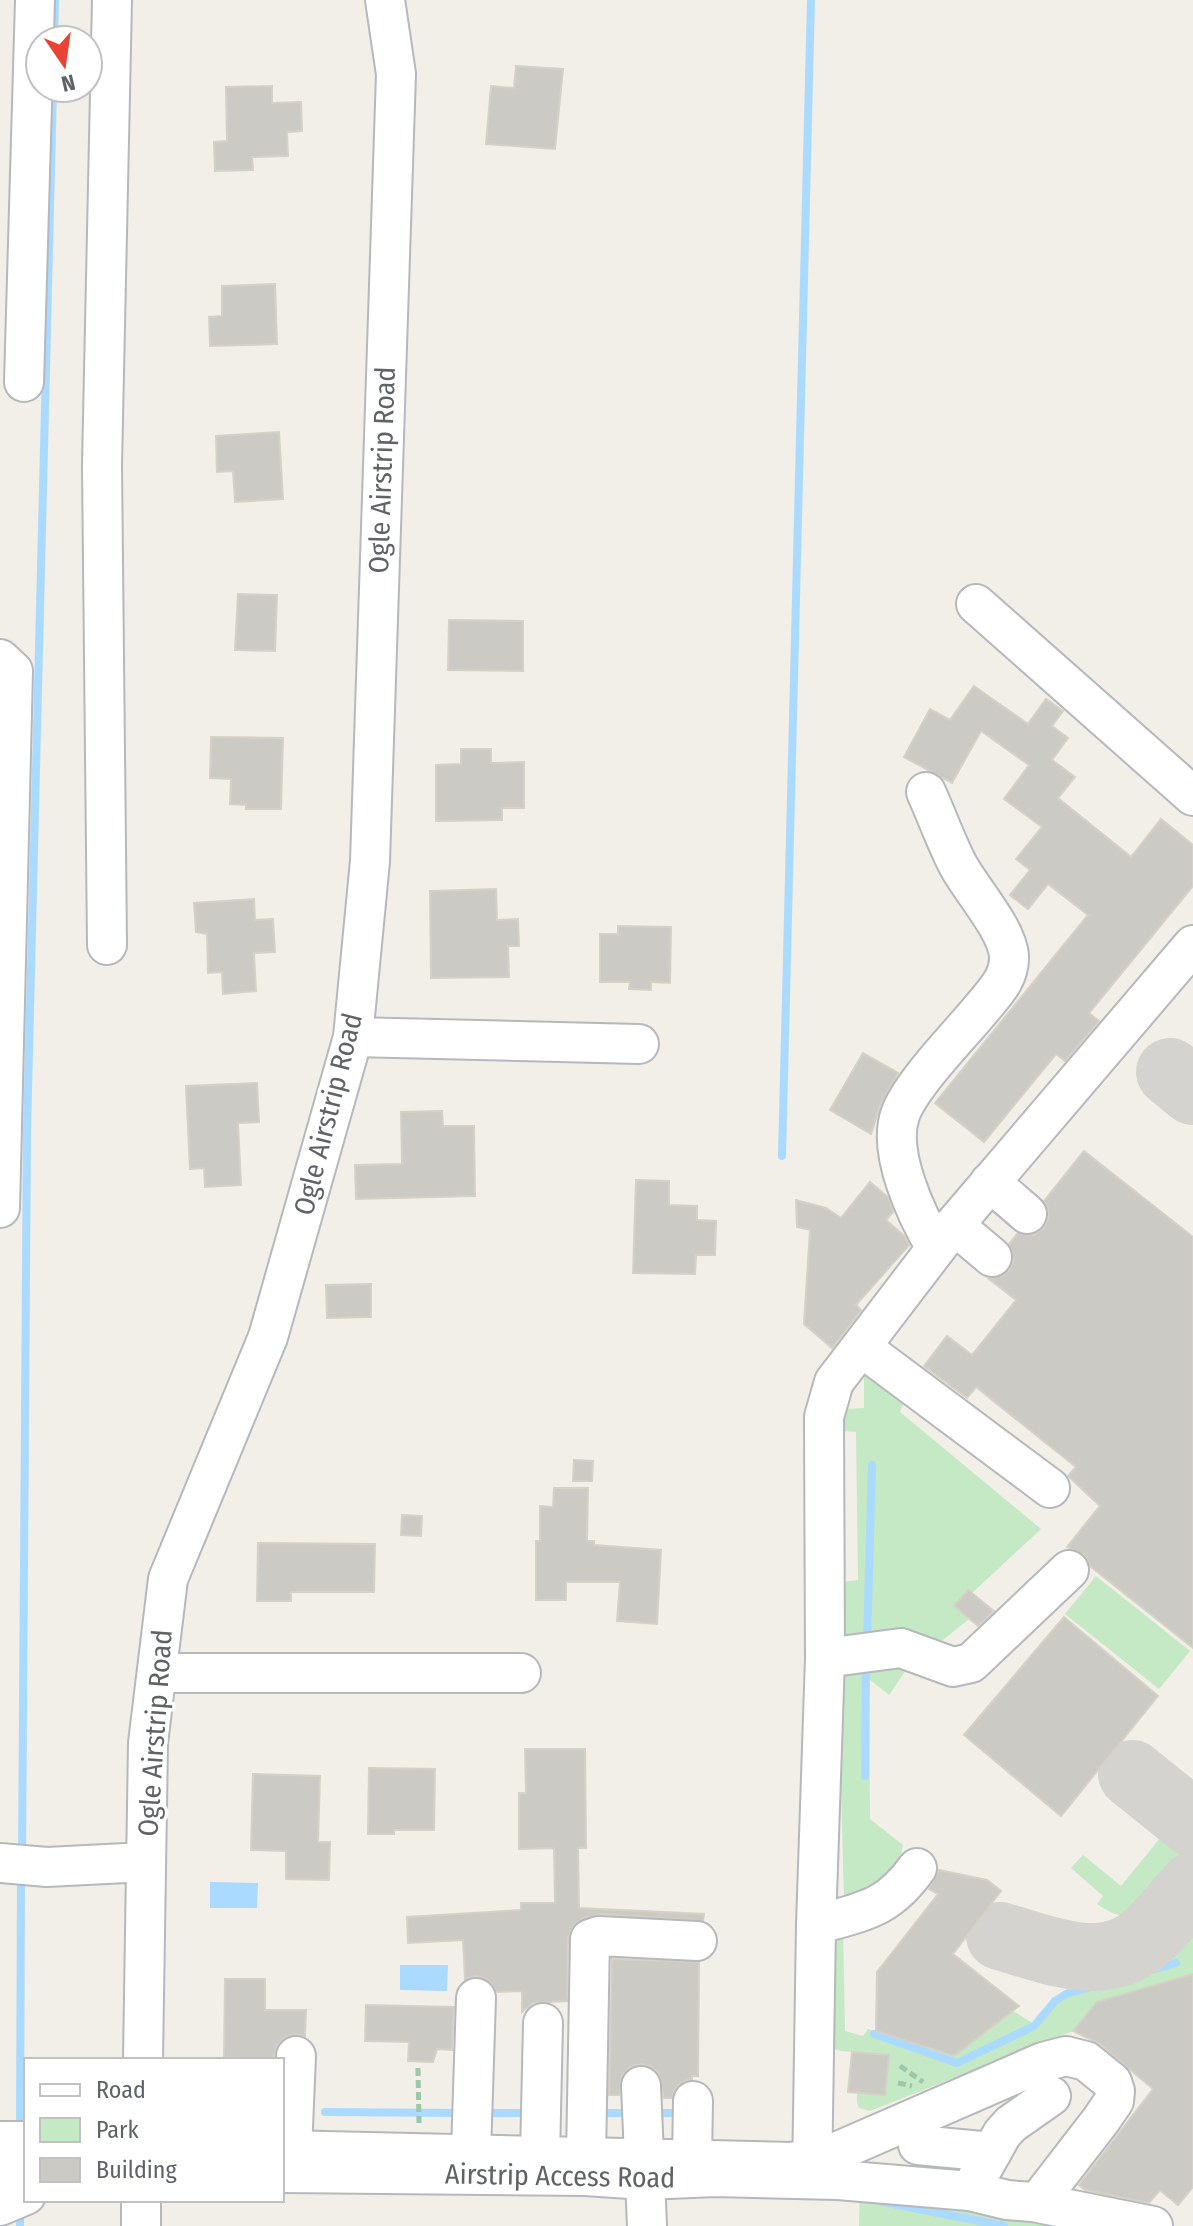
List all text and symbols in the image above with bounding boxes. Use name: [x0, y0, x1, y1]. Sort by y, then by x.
north arrow: [24, 24, 104, 104]
text: N: [59, 68, 78, 98]
street label: Ogle Airstrip Road: [362, 366, 402, 574]
street label: Ogle Airstrip Road: [287, 1010, 369, 1218]
street label: Ogle Airstrip Road: [131, 1629, 179, 1837]
legend: [24, 2058, 284, 2202]
text: Road: [96, 2076, 146, 2104]
text: Park: [96, 2116, 139, 2144]
text: Building: [96, 2156, 178, 2184]
street label: Airstrip Access Road: [445, 2157, 675, 2195]

